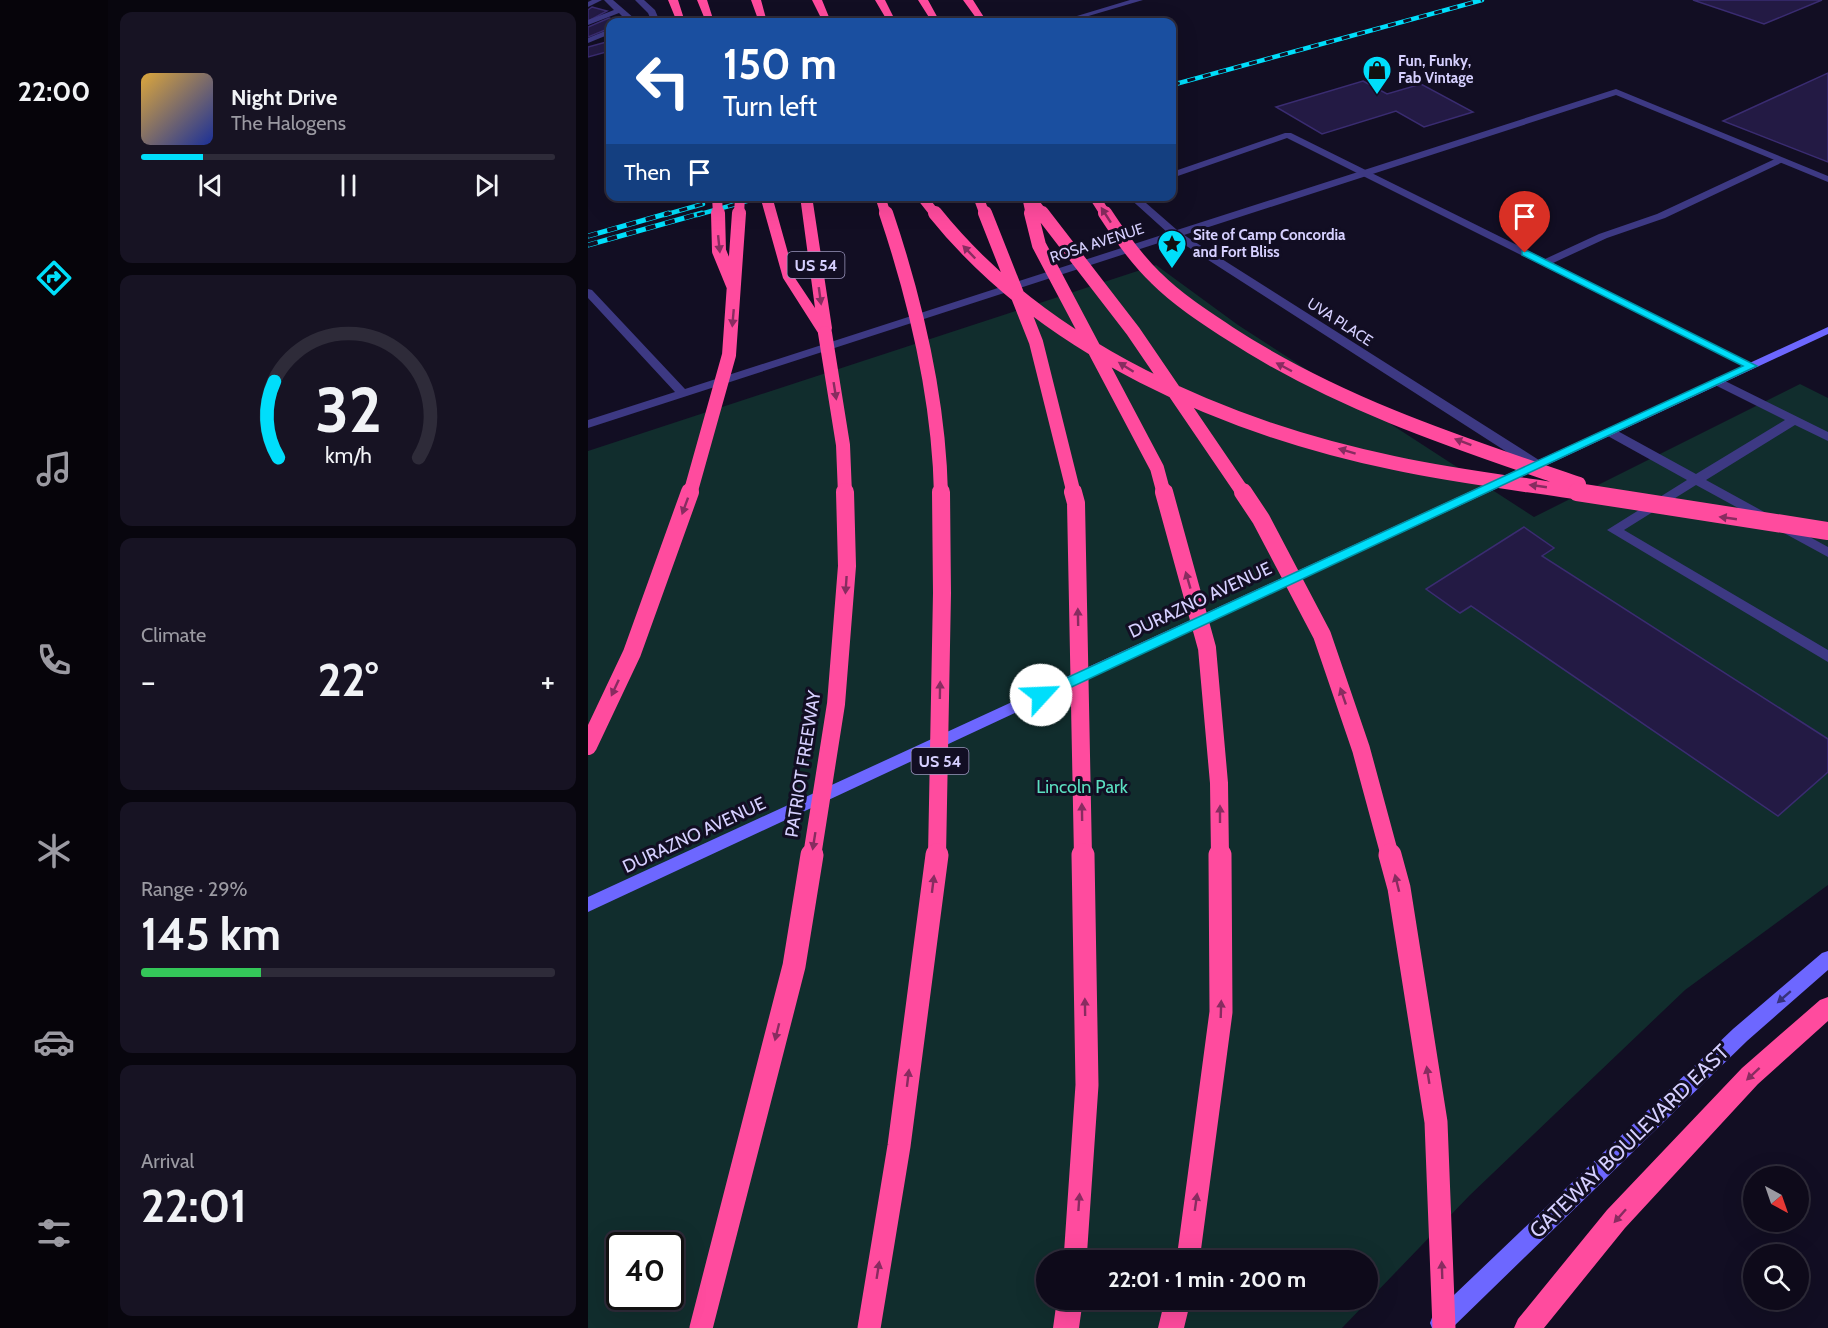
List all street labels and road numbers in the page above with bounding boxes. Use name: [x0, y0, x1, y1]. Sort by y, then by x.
street label: ROSA AVENUE: [1048, 219, 1146, 267]
road number: US 54: [788, 252, 844, 278]
street label: UVA PLACE: [1304, 294, 1376, 350]
street label: DURAZNO AVENUE: [1125, 557, 1275, 643]
street label: PATRIOT FREEWAY: [781, 688, 826, 839]
road number: US 54: [912, 748, 968, 774]
street label: DURAZNO AVENUE: [619, 792, 769, 878]
street label: GATEWAY BOULEVARD EAST: [1524, 1039, 1734, 1243]

